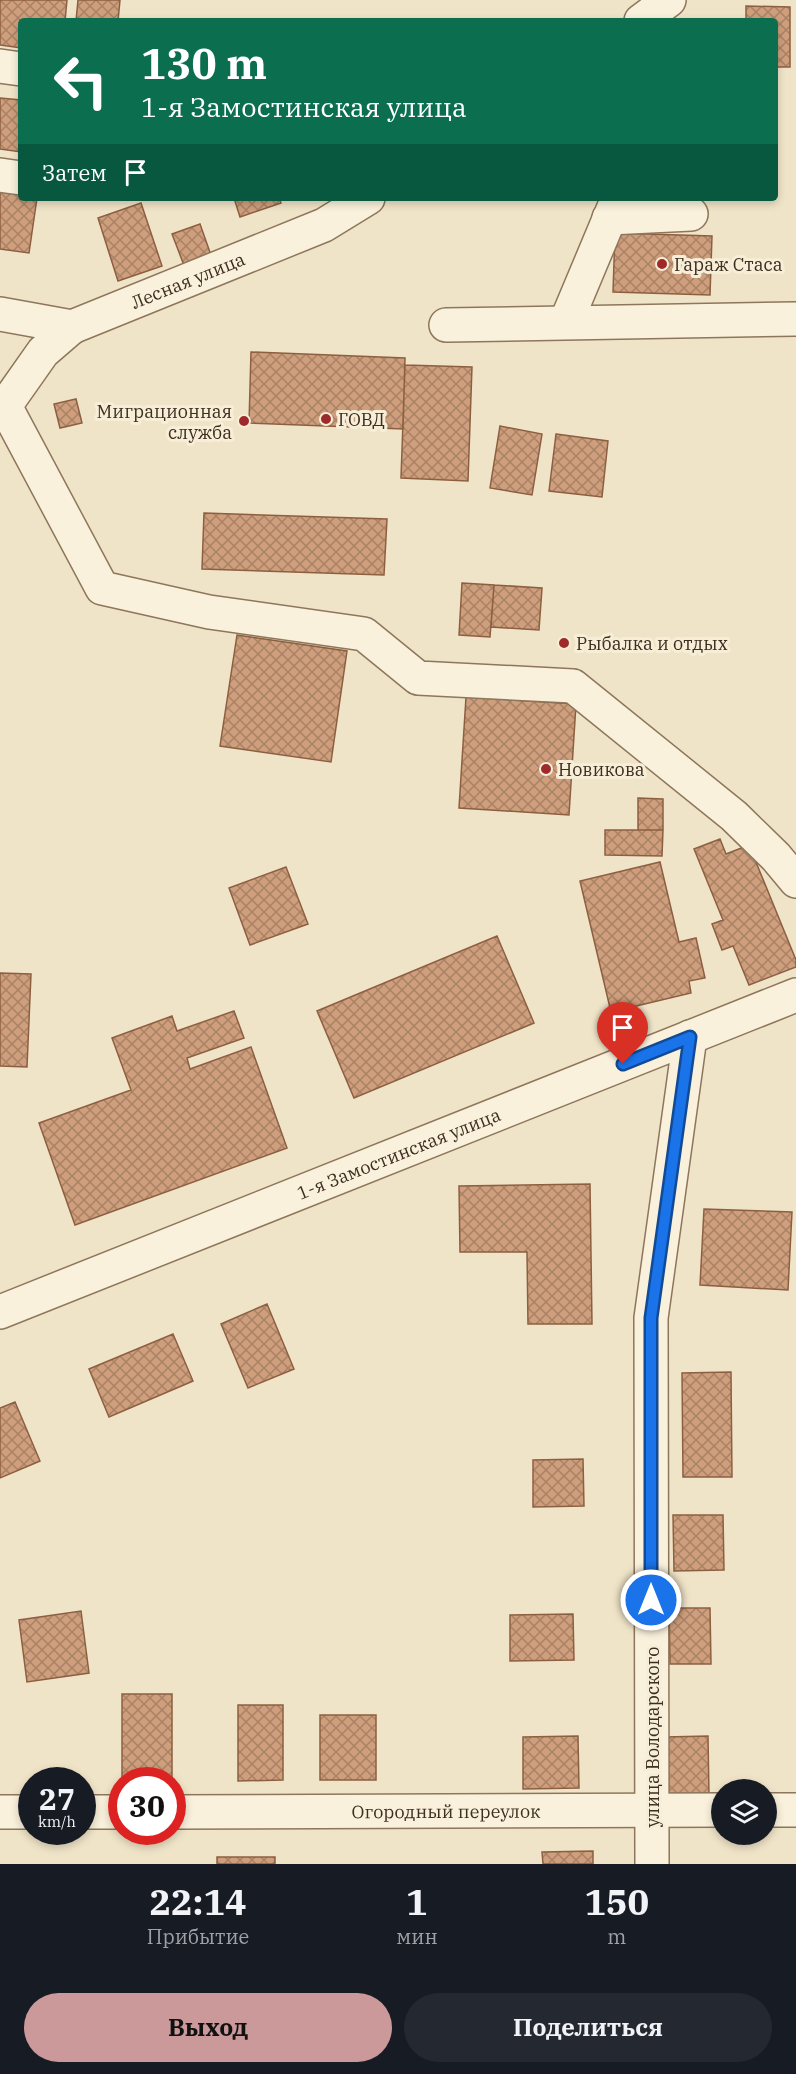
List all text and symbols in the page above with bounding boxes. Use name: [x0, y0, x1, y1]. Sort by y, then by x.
text: 130 m: [141, 36, 267, 91]
icon: left: [42, 42, 120, 120]
text: 1-я Замостинская улица: [141, 89, 467, 124]
icon: arrive: [119, 156, 152, 189]
text: Затем: [42, 158, 107, 187]
street label: Лесная улица: [127, 247, 248, 314]
place label: Гараж Стаса: [674, 253, 783, 276]
marker: Гараж Стаса: [655, 257, 669, 271]
place label: Миграционная служба: [97, 400, 232, 444]
place label: ГОВД: [338, 408, 385, 431]
marker: ГОВД: [319, 412, 333, 426]
marker: Миграционная служба: [237, 414, 251, 428]
place label: Рыбалка и отдых: [576, 632, 728, 655]
marker: Рыбалка и отдых: [557, 636, 571, 650]
place label: Новикова: [558, 758, 645, 781]
marker: Новикова: [539, 762, 553, 776]
pin: [597, 1002, 648, 1064]
icon: arrive: [606, 1011, 639, 1044]
street label: 1-я Замостинская улица: [293, 1102, 504, 1204]
position arrow: [619, 1568, 683, 1632]
street label: улица Володарского: [641, 1647, 664, 1828]
speed limit sign: 30: [108, 1767, 186, 1845]
text: 27: [39, 1779, 75, 1818]
map controls: [711, 1779, 777, 1845]
button: layers: [711, 1779, 777, 1845]
street label: Огородный переулок: [351, 1799, 541, 1823]
text: km/h: [38, 1812, 76, 1831]
text: 22:14: [149, 1878, 247, 1925]
text: 1: [406, 1878, 428, 1925]
text: 150: [584, 1878, 649, 1925]
text: Прибытие: [147, 1923, 249, 1950]
text: мин: [396, 1923, 438, 1950]
text: m: [607, 1923, 626, 1950]
button: Выход: [24, 1993, 392, 2062]
button: Поделиться: [404, 1993, 772, 2062]

